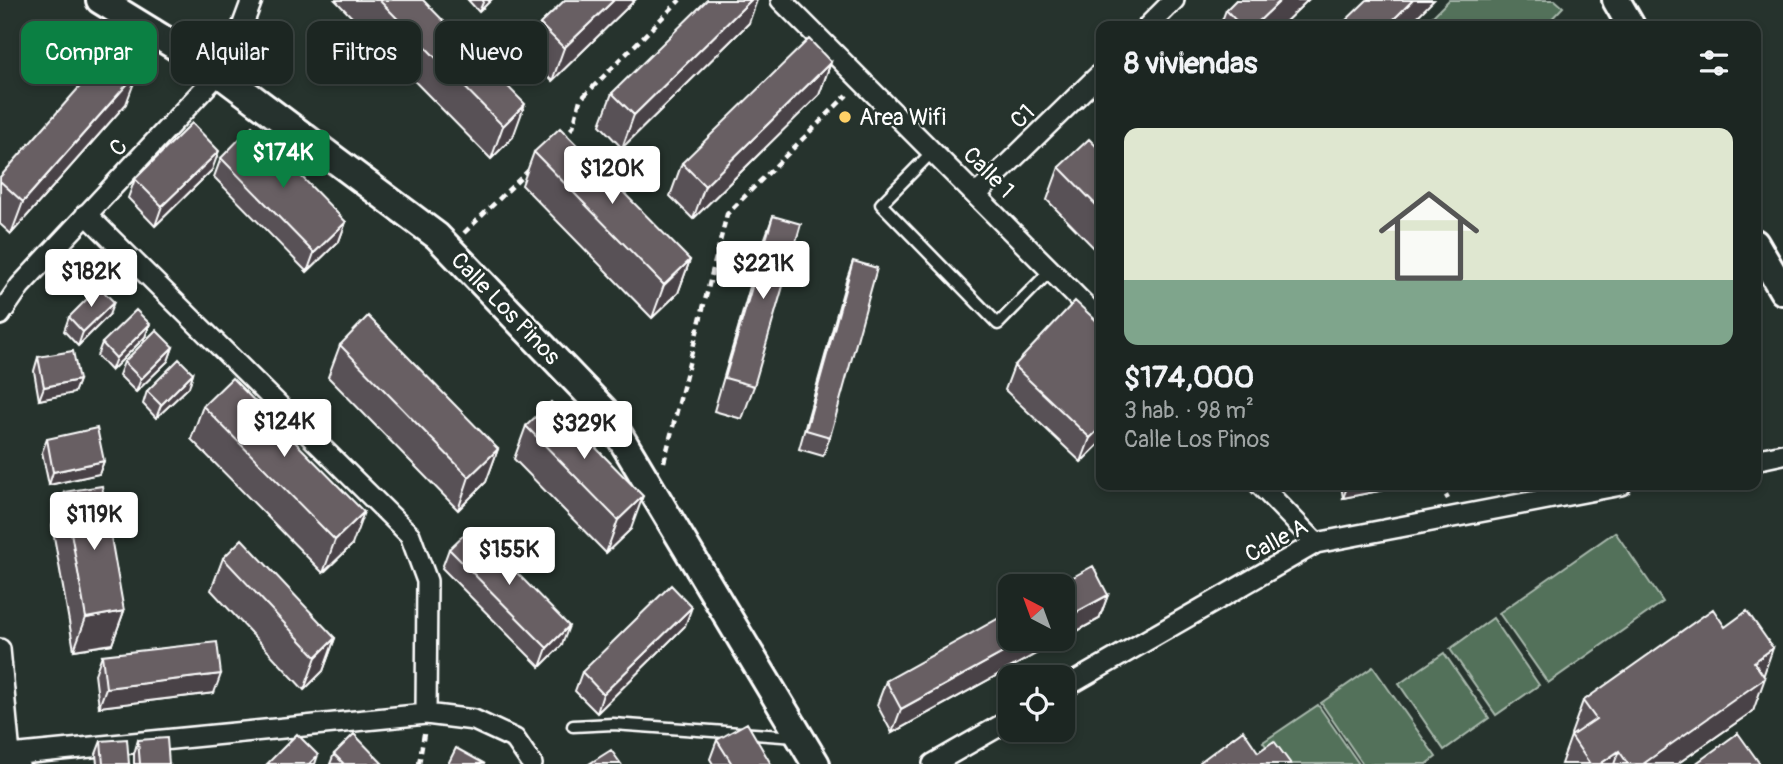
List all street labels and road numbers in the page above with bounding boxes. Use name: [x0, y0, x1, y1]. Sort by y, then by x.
street label: C1: [1004, 98, 1041, 135]
street label: C: [103, 132, 134, 163]
street label: Calle 1: [957, 140, 1021, 204]
street label: Calle Los Pinos: [445, 246, 567, 371]
street label: Calle A: [1240, 512, 1313, 569]

